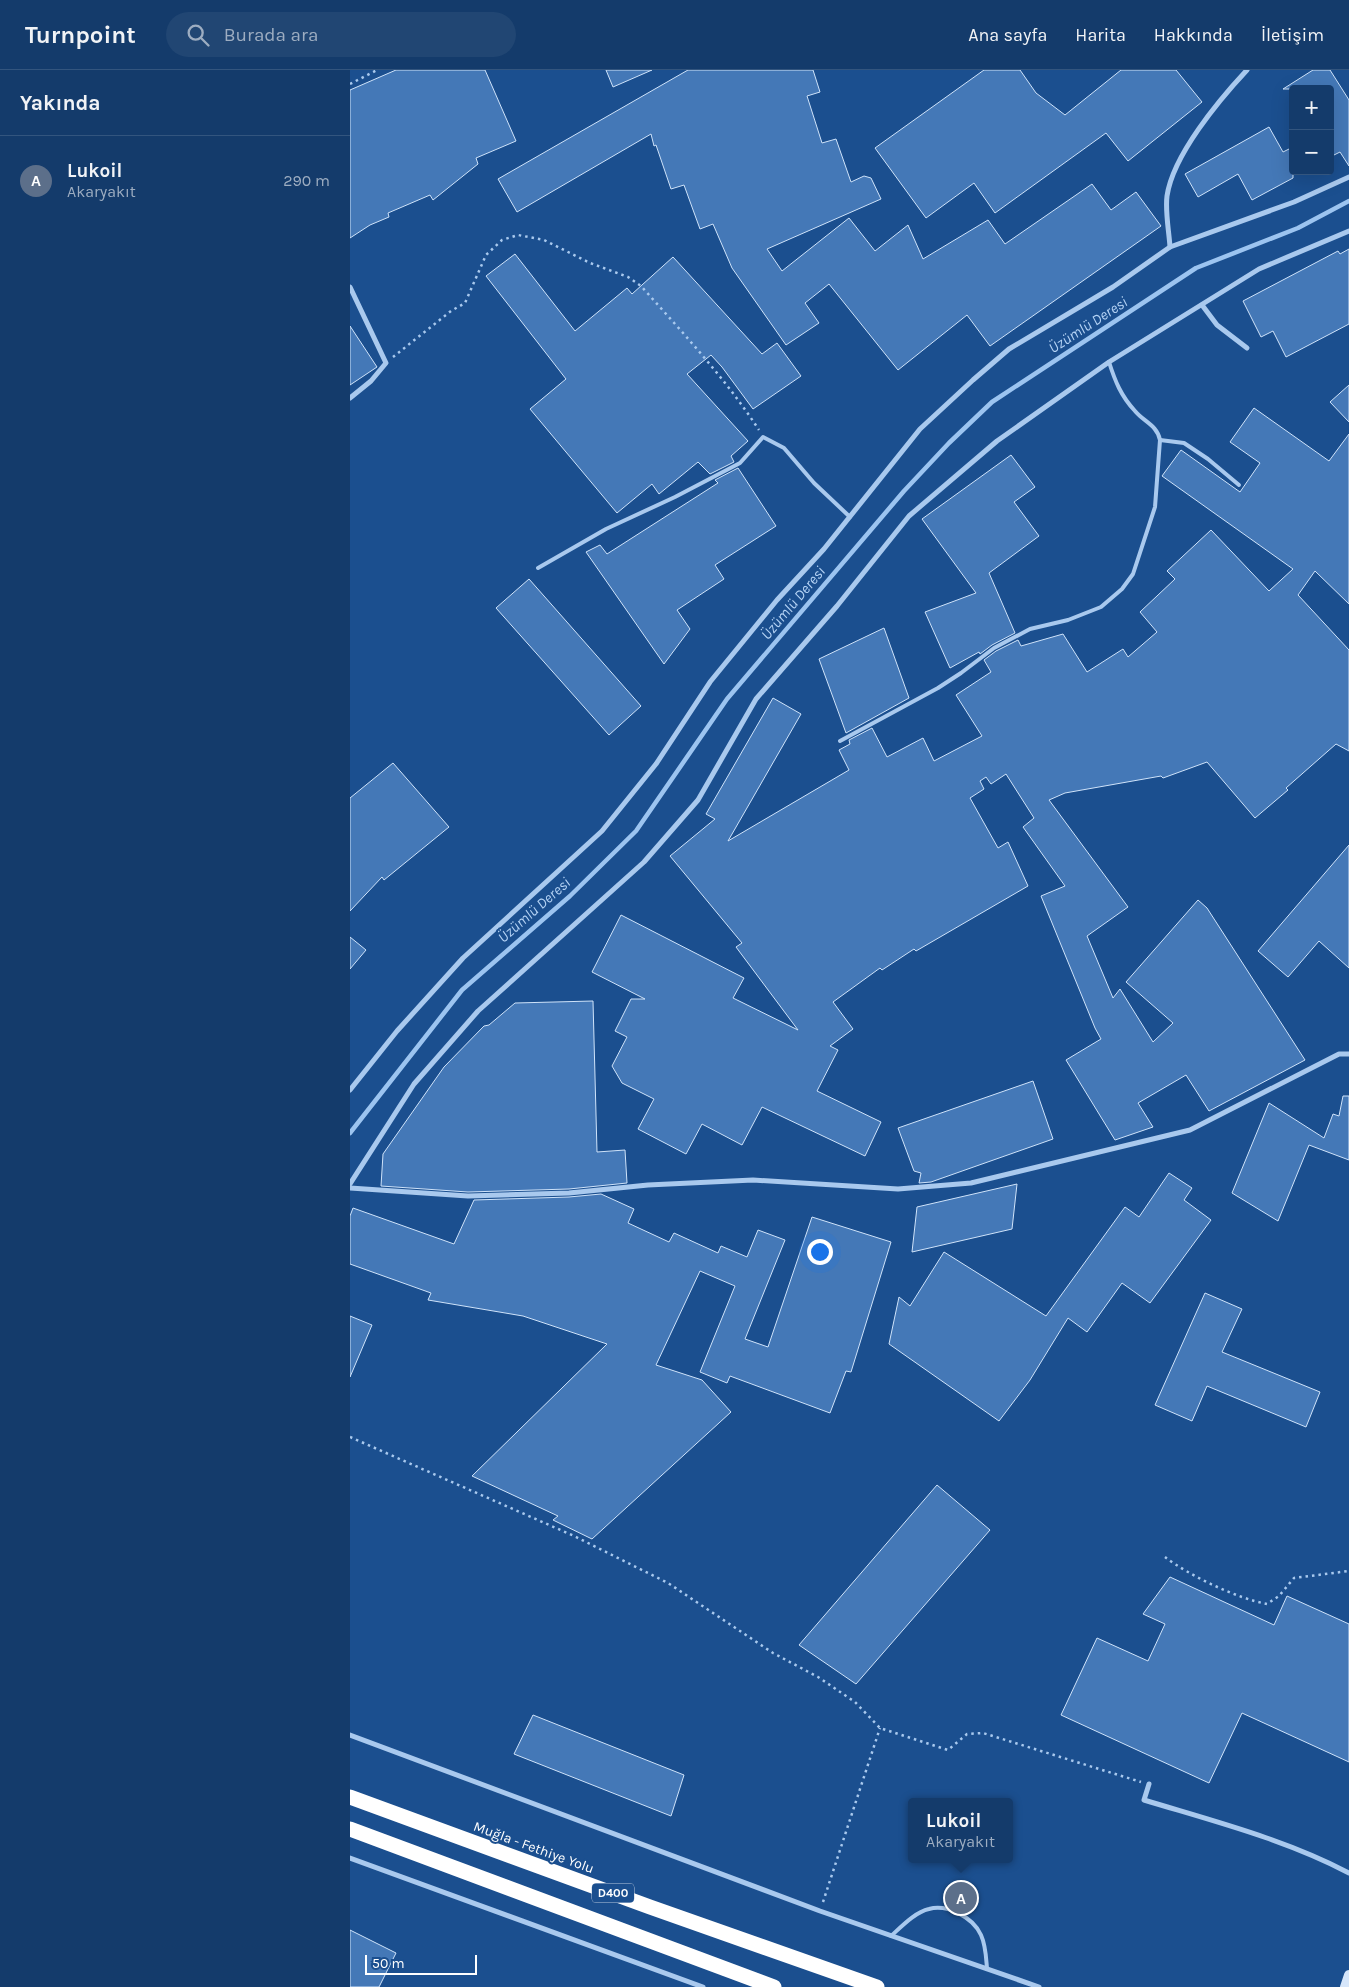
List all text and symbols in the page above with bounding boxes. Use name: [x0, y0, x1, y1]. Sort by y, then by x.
search box: [166, 12, 516, 57]
text: Turnpoint: [25, 21, 136, 49]
icon: search: [184, 21, 212, 49]
text: Burada ara: [224, 24, 318, 46]
text: Ana sayfa: [968, 24, 1047, 46]
text: Harita: [1075, 24, 1126, 46]
text: Hakkında: [1154, 24, 1233, 46]
text: İletişim: [1261, 24, 1324, 46]
map controls: [1289, 85, 1334, 175]
button: +: [1289, 85, 1334, 130]
text: Yakında: [20, 91, 101, 115]
button: −: [1289, 130, 1334, 175]
text: Lukoil: [67, 160, 122, 182]
text: A: [31, 171, 41, 190]
text: 290 m: [283, 171, 330, 190]
text: Akaryakıt: [67, 182, 136, 201]
water label: Üzümlü Deresi: [1045, 293, 1131, 357]
water label: Üzümlü Deresi: [757, 563, 829, 643]
water label: Üzümlü Deresi: [494, 874, 574, 946]
your location: [807, 1239, 833, 1265]
popup: [908, 1798, 1013, 1863]
text: Lukoil: [926, 1810, 981, 1832]
street label: Muğla - Fethiye Yolu: [471, 1818, 597, 1877]
text: Akaryakıt: [926, 1832, 995, 1851]
pin: A: [945, 1879, 977, 1917]
road number: D400: [592, 1884, 634, 1902]
scale bar: [365, 1952, 478, 1975]
text: 50 m: [372, 1955, 405, 1972]

